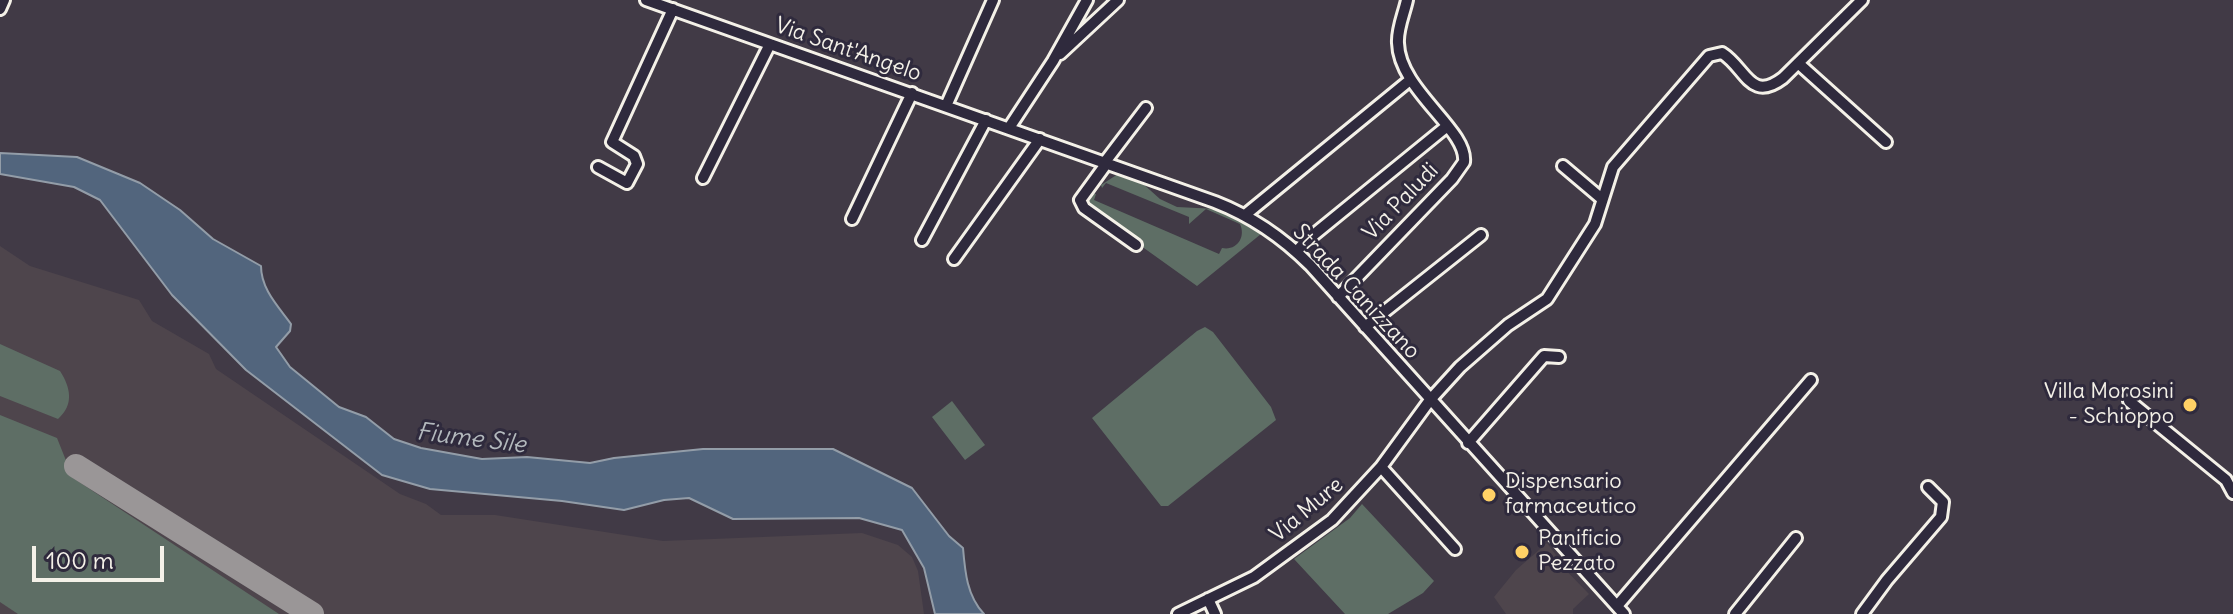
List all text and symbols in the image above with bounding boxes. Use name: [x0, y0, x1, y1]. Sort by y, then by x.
street label: Via Sant'Angelo: [771, 13, 925, 87]
street label: Via Paludi: [1358, 158, 1444, 246]
street label: Strada Canizzano: [1287, 219, 1425, 365]
place label: Villa Morosini - Schioppo: [2044, 379, 2174, 430]
marker: Villa Morosini - Schioppo: [2181, 396, 2199, 414]
water label: Fiume Sile: [415, 418, 527, 460]
place label: Dispensario farmaceutico: [1505, 469, 1636, 520]
street label: Via Mure: [1265, 472, 1349, 548]
marker: Dispensario farmaceutico: [1480, 486, 1498, 504]
place label: Panificio Pezzato: [1538, 526, 1622, 578]
scale bar: [36, 530, 168, 580]
marker: Panificio Pezzato: [1513, 543, 1531, 561]
text: 100 m: [46, 545, 114, 575]

